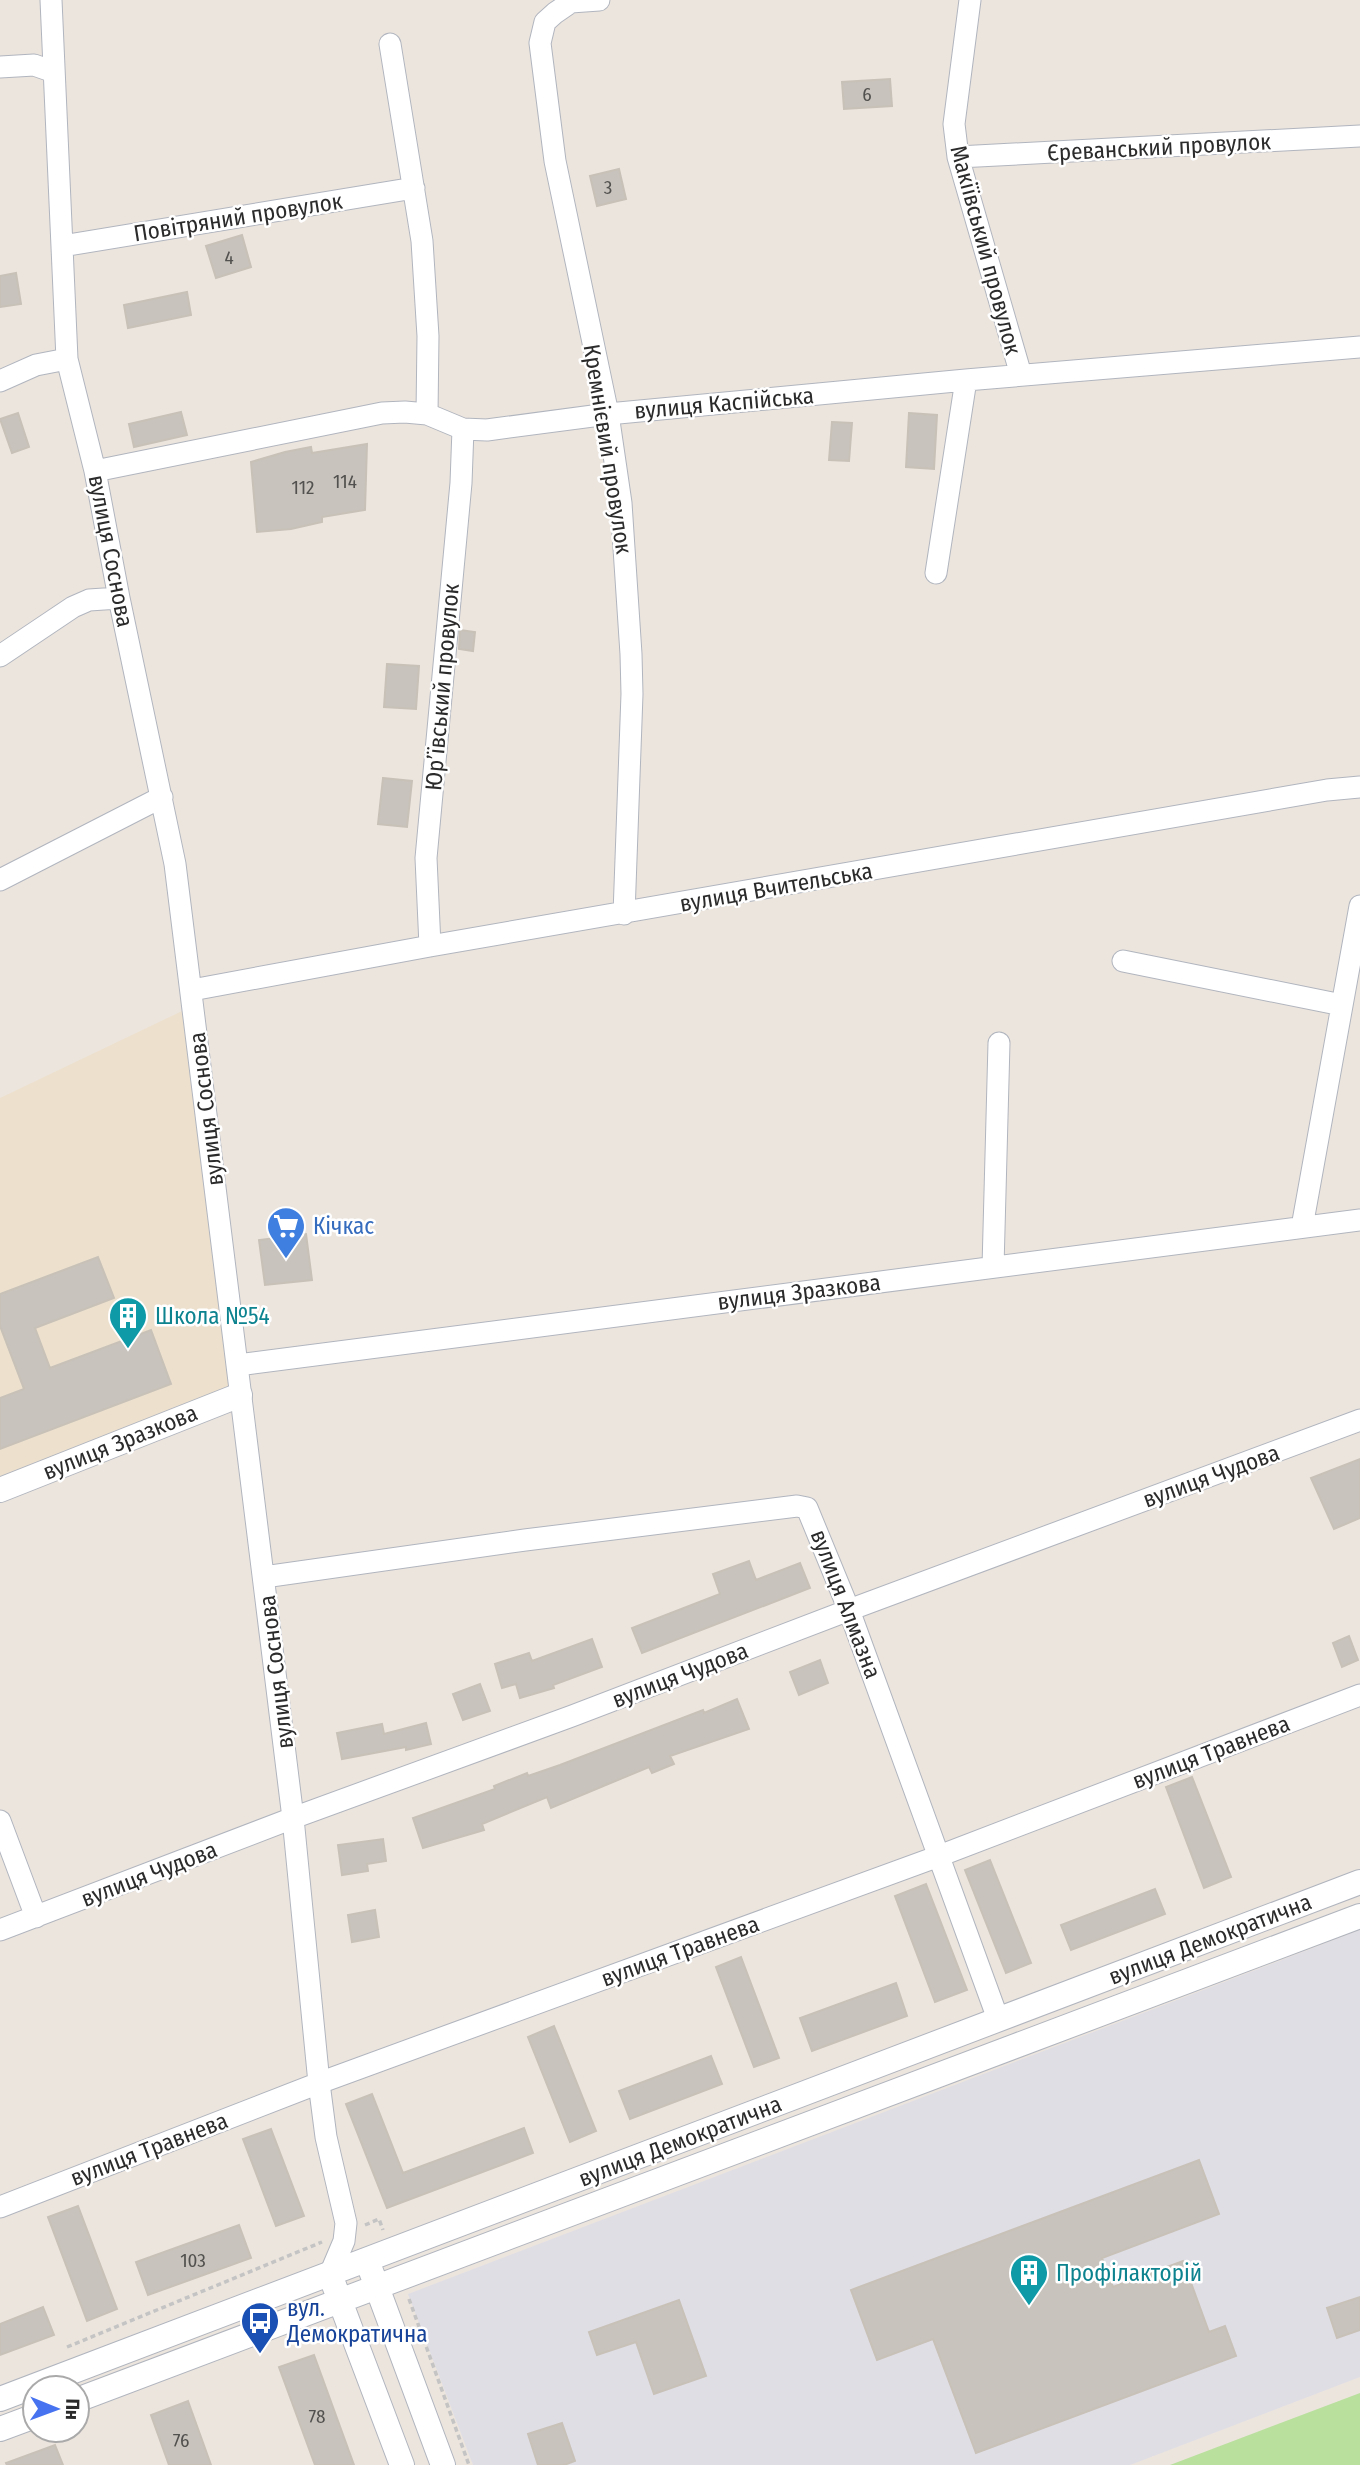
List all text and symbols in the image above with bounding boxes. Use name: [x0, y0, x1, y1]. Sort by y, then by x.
house number: 6: [862, 83, 872, 106]
street label: Єреванський провулок: [1046, 127, 1272, 167]
street label: Макіївський провулок: [945, 142, 1027, 358]
house number: 3: [604, 176, 612, 199]
street label: Повітряний провулок: [132, 187, 345, 247]
house number: 4: [224, 246, 234, 269]
street label: Кремнієвий провулок: [578, 342, 638, 556]
street label: вулиця Каспійська: [633, 381, 815, 425]
house number: 114: [333, 470, 357, 493]
street label: вулиця Соснова: [83, 472, 139, 630]
house number: 112: [292, 476, 314, 499]
street label: Юр’ївський провулок: [419, 582, 465, 792]
street label: вулиця Вчительська: [677, 856, 875, 918]
street label: вулиця Соснова: [183, 1031, 229, 1187]
supermarket icon: Кічкас: [265, 1205, 307, 1260]
place label: Кічкас: [313, 1212, 374, 1240]
street label: вулиця Зразкова: [716, 1268, 882, 1316]
building icon: Школа №54: [107, 1295, 149, 1350]
place label: Школа №54: [155, 1302, 270, 1330]
street label: вулиця Зразкова: [39, 1398, 201, 1486]
street label: вулиця Чудова: [1139, 1438, 1283, 1514]
street label: вулиця Алмазна: [805, 1526, 887, 1682]
street label: вулиця Соснова: [253, 1594, 299, 1750]
street label: вулиця Чудова: [608, 1636, 752, 1714]
street label: вулиця Травнева: [1128, 1709, 1294, 1795]
street label: вулиця Чудова: [77, 1835, 221, 1913]
street label: вулиця Демократична: [1105, 1887, 1315, 1991]
street label: вулиця Травнева: [597, 1909, 763, 1993]
street label: вулиця Демократична: [575, 2089, 785, 2193]
street label: вулиця Травнева: [66, 2106, 232, 2192]
house number: 103: [180, 2249, 206, 2272]
building icon: Профілакторій: [1008, 2252, 1050, 2307]
place label: Профілакторій: [1056, 2259, 1202, 2287]
place label: вул. Демократична: [286, 2294, 427, 2348]
bus stop icon: вул. Демократична: [239, 2300, 281, 2355]
north arrow: [21, 2374, 91, 2444]
text: Пн: [61, 2398, 84, 2420]
house number: 78: [309, 2405, 325, 2428]
house number: 76: [173, 2429, 189, 2452]

